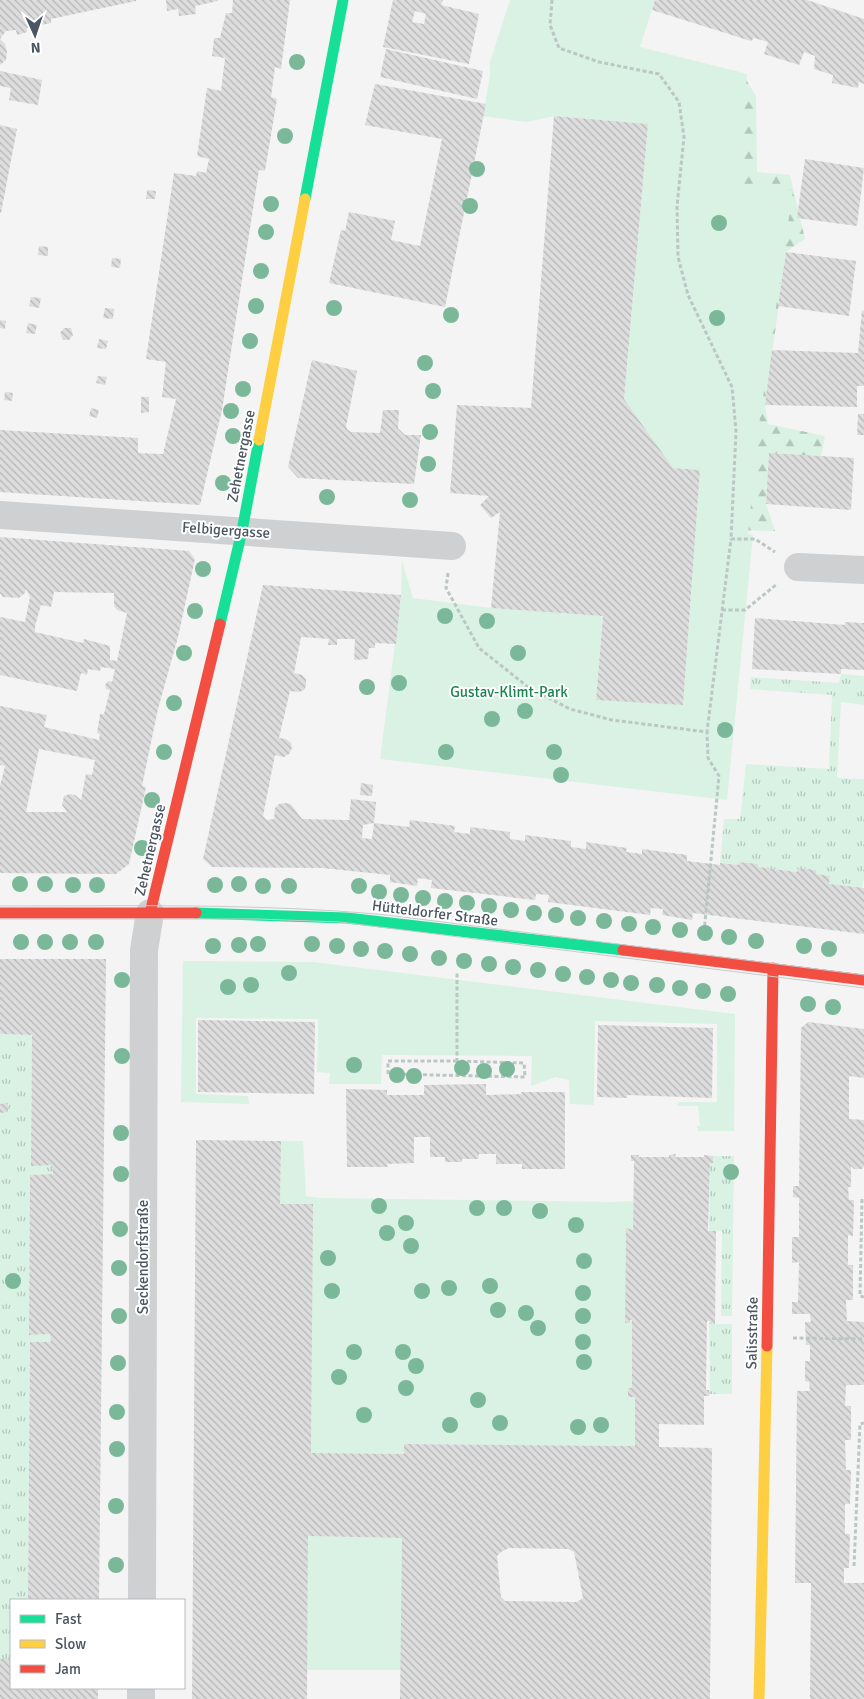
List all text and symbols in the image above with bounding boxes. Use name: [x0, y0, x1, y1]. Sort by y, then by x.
north arrow: [10, 10, 60, 60]
text: N: [30, 39, 41, 56]
street label: Zehetnergasse: [223, 408, 259, 504]
street label: Felbigergasse: [181, 518, 271, 542]
park label: Gustav-Klimt-Park: [450, 683, 568, 701]
street label: Zehetnergasse: [131, 802, 169, 898]
street label: Hütteldorfer Straße: [371, 896, 499, 930]
street label: Seckendorfstraße: [134, 1200, 152, 1314]
street label: Salisstraße: [742, 1297, 762, 1369]
legend: [10, 1599, 185, 1689]
text: Fast: [55, 1610, 82, 1628]
text: Slow: [55, 1635, 86, 1653]
text: Jam: [55, 1660, 81, 1678]

